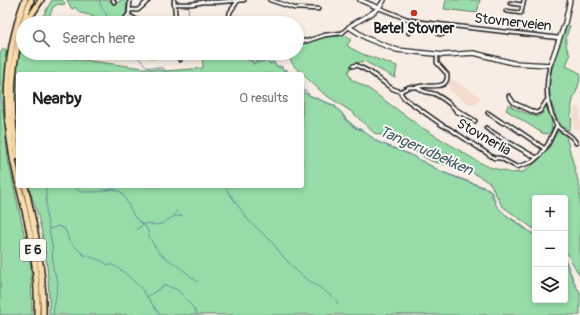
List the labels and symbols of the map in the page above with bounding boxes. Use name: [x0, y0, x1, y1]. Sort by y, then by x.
marker: Betel Stovner: [409, 8, 419, 18]
street label: Stovnerveien: [473, 9, 553, 35]
place label: Betel Stovner: [373, 20, 456, 37]
street label: Stovnerlia: [454, 115, 514, 159]
water label: Tangerudbekken: [376, 122, 477, 181]
road number: E 6: [20, 239, 46, 261]

